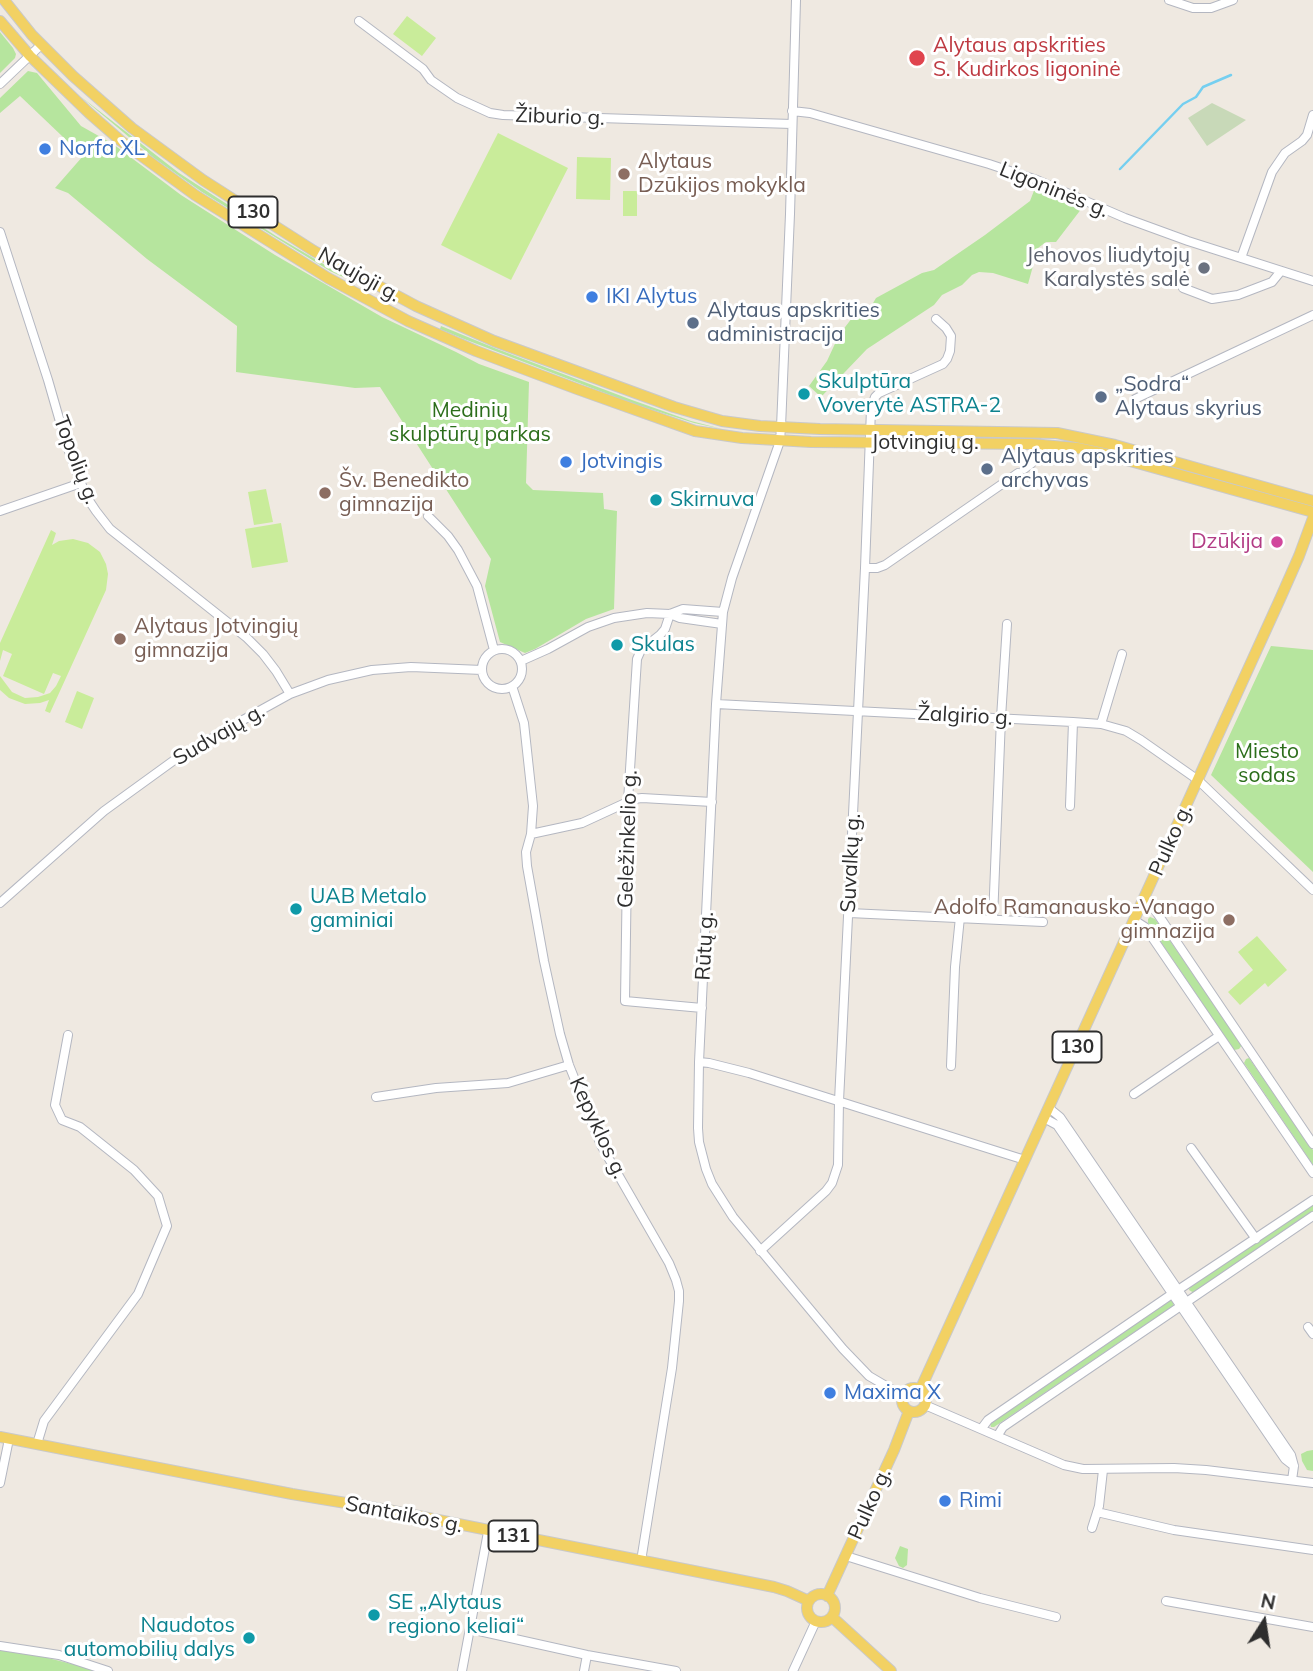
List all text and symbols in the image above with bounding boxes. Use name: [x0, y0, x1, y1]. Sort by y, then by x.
place label: Alytaus apskrities S. Kudirkos ligoninė: [933, 33, 1121, 83]
marker: Alytaus apskrities S. Kudirkos ligoninė: [907, 48, 927, 68]
street label: Žiburio g.: [515, 103, 605, 131]
place label: Norfa XL: [59, 136, 145, 162]
marker: Norfa XL: [37, 141, 53, 157]
place label: Alytaus Dzūkijos mokykla: [638, 149, 806, 199]
street label: Ligoninės g.: [996, 157, 1112, 223]
marker: Alytaus Dzūkijos mokykla: [616, 166, 632, 182]
road number: 130: [229, 196, 278, 228]
street label: Naujoji g.: [313, 242, 405, 308]
place label: Jehovos liudytojų Karalystės salė: [1026, 243, 1190, 293]
marker: Jehovos liudytojų Karalystės salė: [1196, 260, 1212, 276]
place label: IKI Alytus: [606, 284, 697, 310]
marker: IKI Alytus: [584, 289, 600, 305]
place label: Alytaus apskrities administracija: [707, 298, 880, 348]
marker: Alytaus apskrities administracija: [685, 315, 701, 331]
place label: Skulptūra Voverytė ASTRA-2: [818, 369, 1001, 419]
place label: „Sodra“ Alytaus skyrius: [1115, 372, 1262, 422]
marker: Skulptūra Voverytė ASTRA-2: [796, 386, 812, 402]
marker: „Sodra“ Alytaus skyrius: [1093, 389, 1109, 405]
park label: Medinių skulptūrų parkas: [389, 398, 551, 448]
street label: Topolių g.: [48, 412, 104, 508]
street label: Jotvingių g.: [871, 430, 979, 456]
place label: Alytaus apskrities archyvas: [1001, 444, 1174, 494]
place label: Jotvingis: [580, 449, 663, 475]
marker: Jotvingis: [558, 454, 574, 470]
marker: Alytaus apskrities archyvas: [979, 461, 995, 477]
place label: Šv. Benedikto gimnazija: [339, 468, 469, 518]
marker: Šv. Benedikto gimnazija: [317, 485, 333, 501]
place label: Skirnuva: [670, 487, 754, 513]
marker: Skirnuva: [648, 492, 664, 508]
place label: Dzūkija: [1191, 529, 1263, 555]
marker: Dzūkija: [1269, 534, 1285, 550]
place label: Alytaus Jotvingių gimnazija: [134, 614, 298, 664]
marker: Alytaus Jotvingių gimnazija: [112, 631, 128, 647]
place label: Skulas: [631, 632, 695, 658]
marker: Skulas: [609, 637, 625, 653]
street label: Sudvajų g.: [169, 699, 269, 771]
street label: Žalgirio g.: [917, 701, 1013, 731]
park label: Miesto sodas: [1235, 739, 1299, 789]
street label: Geležinkelio g.: [613, 769, 643, 909]
street label: Pulko g.: [1144, 800, 1198, 880]
street label: Suvalkų g.: [836, 813, 866, 913]
place label: UAB Metalo gaminiai: [310, 884, 427, 934]
place label: Adolfo Ramanausko-Vanago gimnazija: [934, 895, 1215, 945]
marker: UAB Metalo gaminiai: [288, 901, 304, 917]
street label: Rūtų g.: [691, 911, 719, 981]
marker: Adolfo Ramanausko-Vanago gimnazija: [1221, 912, 1237, 928]
road number: 130: [1052, 1032, 1102, 1063]
street label: Kepyklos g.: [563, 1073, 633, 1183]
place label: Maxima X: [844, 1380, 941, 1406]
marker: Maxima X: [822, 1385, 838, 1401]
street label: Pulko g.: [843, 1464, 897, 1544]
place label: Rimi: [959, 1488, 1002, 1514]
street label: Santaikos g.: [343, 1491, 465, 1539]
marker: Rimi: [937, 1493, 953, 1509]
road number: 131: [489, 1520, 538, 1552]
north arrow: [1229, 1587, 1299, 1657]
text: N: [1259, 1588, 1278, 1615]
place label: SE „Alytaus regiono keliai“: [388, 1590, 524, 1640]
marker: SE „Alytaus regiono keliai“: [366, 1607, 382, 1623]
place label: Naudotos automobilių dalys: [64, 1613, 235, 1663]
marker: Naudotos automobilių dalys: [241, 1630, 257, 1646]

